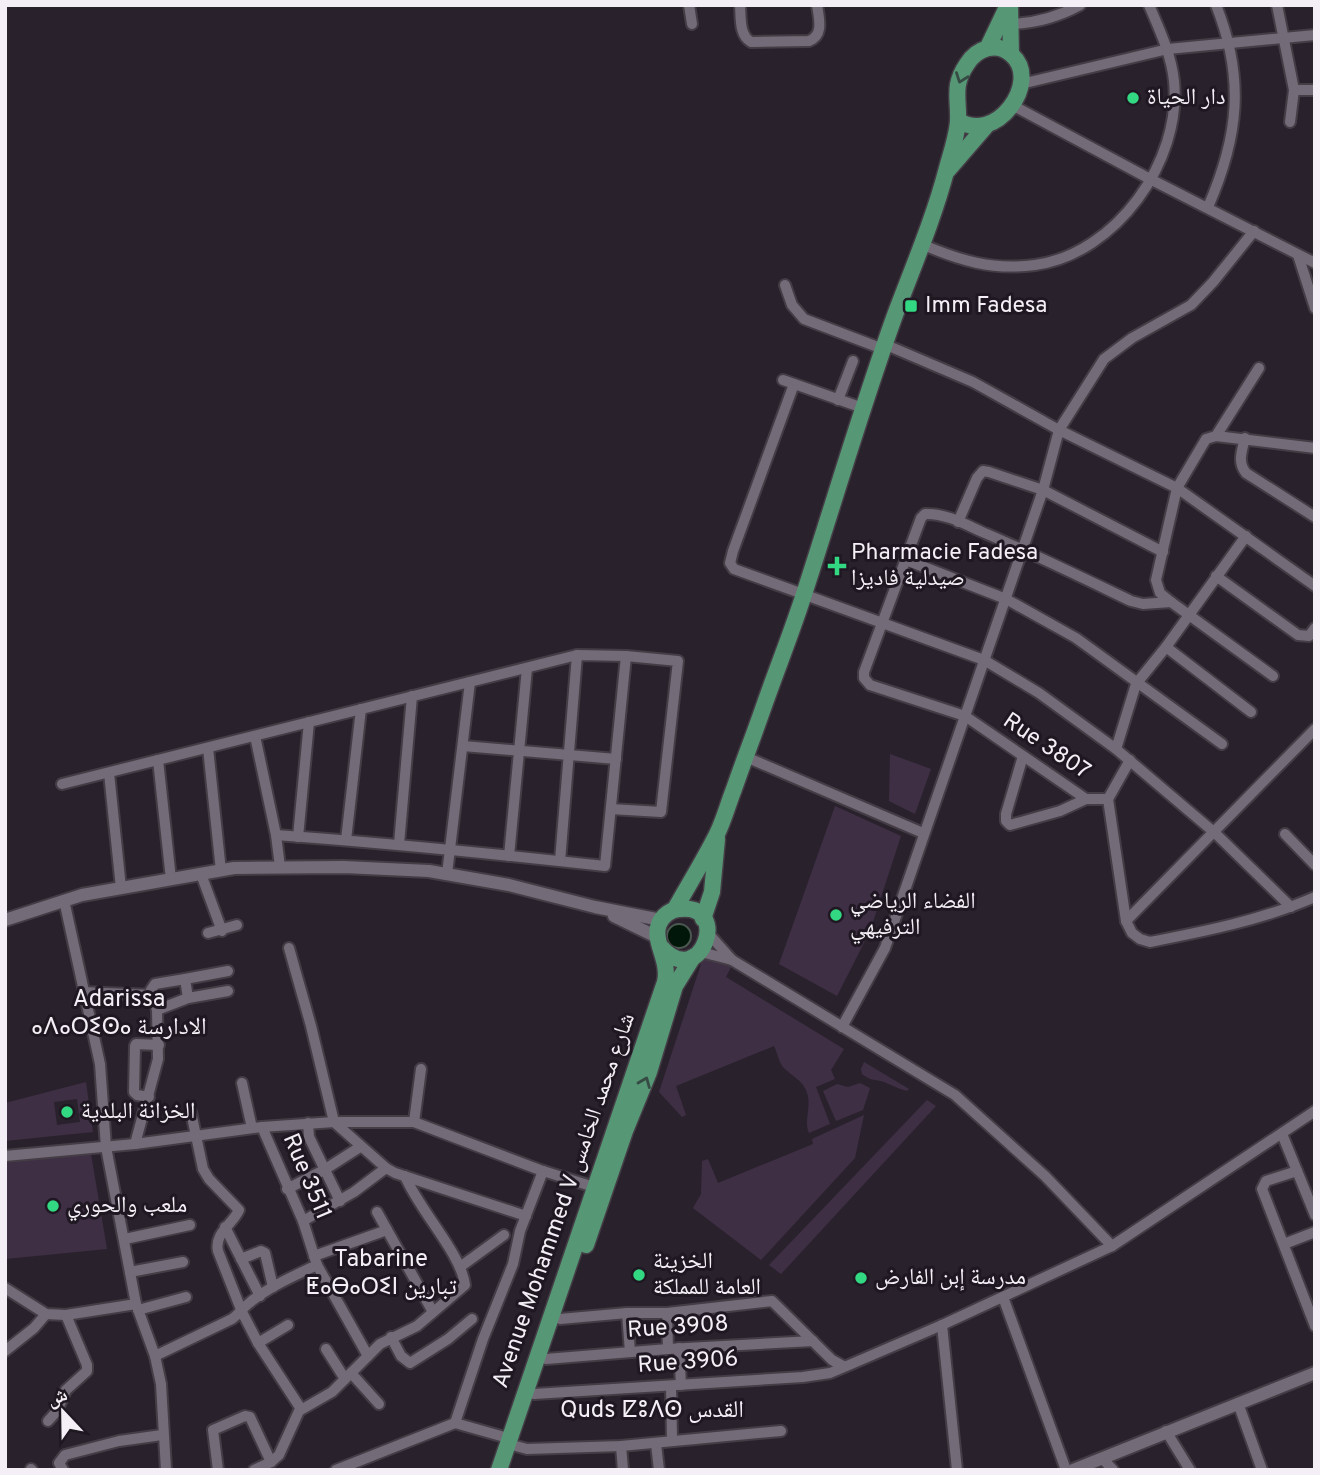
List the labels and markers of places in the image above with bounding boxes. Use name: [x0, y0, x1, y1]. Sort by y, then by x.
place label: دار الحياة: [1147, 84, 1225, 113]
marker: دار الحياة: [1125, 90, 1141, 106]
place label: Imm Fadesa: [925, 292, 1047, 321]
marker: Imm Fadesa: [903, 298, 919, 314]
place label: Pharmacie Fadesa صيدلية فاديزا: [851, 539, 1038, 594]
marker: Pharmacie Fadesa صيدلية فاديزا: [829, 558, 845, 574]
place label: الفضاء الرياضي الترفيهي: [850, 888, 976, 944]
marker: الفضاء الرياضي الترفيهي: [828, 907, 844, 923]
place label: الخزانة البلدية: [81, 1098, 195, 1127]
marker: الخزانة البلدية: [59, 1104, 75, 1120]
place label: ملعب والحوري: [67, 1192, 187, 1222]
marker: ملعب والحوري: [45, 1198, 61, 1214]
place label: الخزينة العامة للمملكة: [653, 1248, 761, 1303]
place label: مدرسة إبن الفارض: [875, 1264, 1026, 1293]
marker: الخزينة العامة للمملكة: [631, 1267, 647, 1283]
marker: مدرسة إبن الفارض: [853, 1270, 869, 1286]

